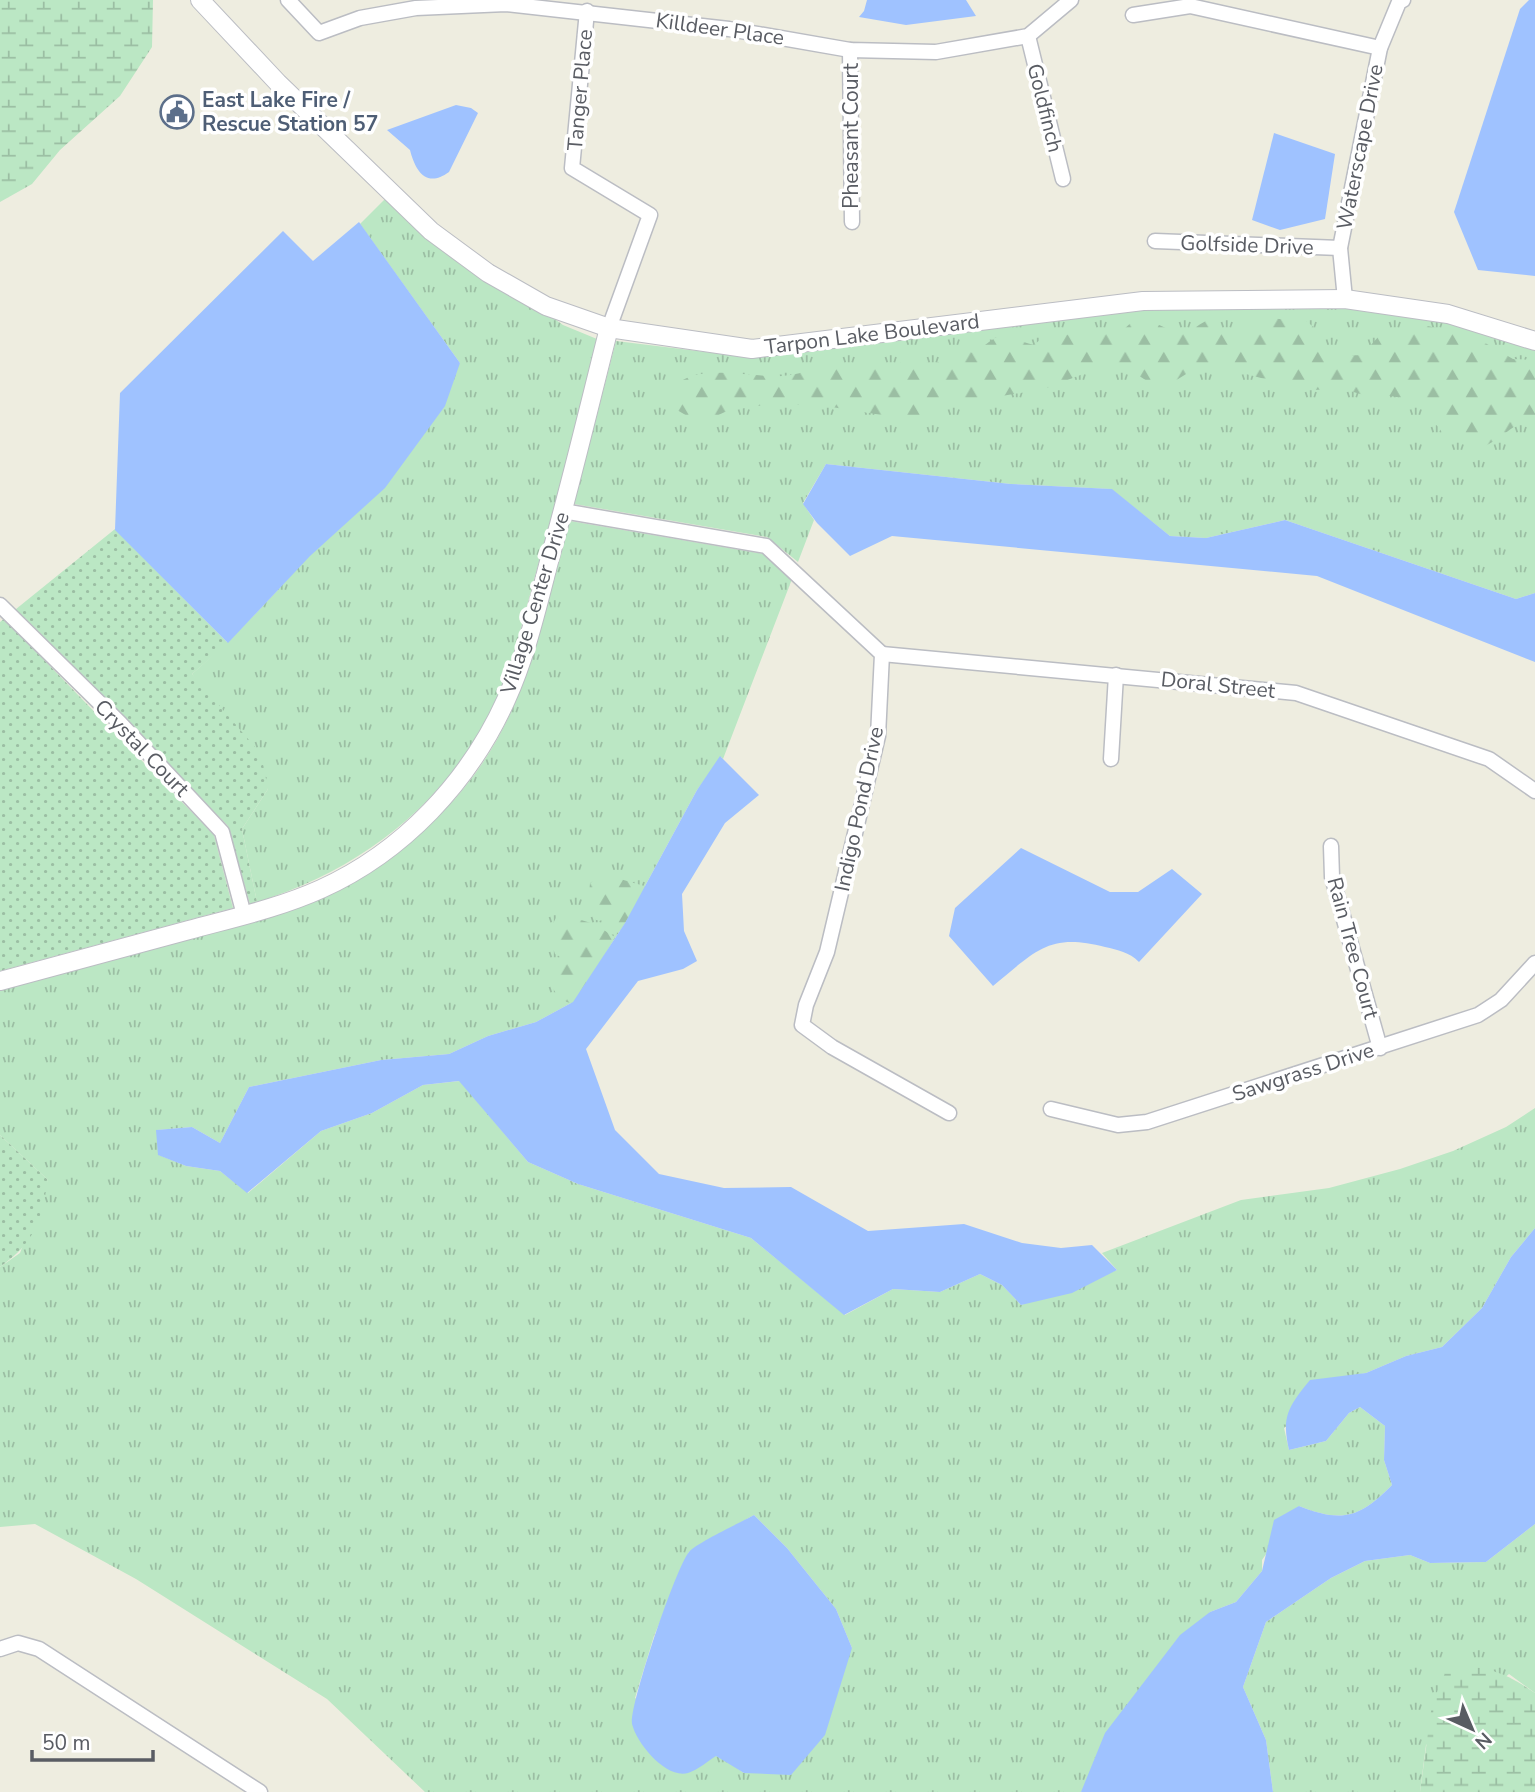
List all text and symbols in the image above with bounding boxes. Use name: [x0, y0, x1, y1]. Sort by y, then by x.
street label: Killdeer Place: [654, 6, 786, 52]
street label: Tanger Place: [561, 28, 599, 152]
street label: Goldfinch: [1020, 61, 1070, 155]
street label: Waterscape Drive: [1330, 62, 1390, 232]
street label: Pheasant Court: [837, 63, 865, 209]
place label: East Lake Fire / Rescue Station 57: [202, 86, 378, 138]
public building icon: East Lake Fire / Rescue Station 57: [158, 93, 196, 131]
street label: Golfside Drive: [1180, 229, 1314, 261]
street label: Tarpon Lake Boulevard: [763, 307, 981, 361]
street label: Village Center Drive: [494, 508, 576, 699]
street label: Doral Street: [1159, 665, 1277, 705]
street label: Crystal Court: [88, 693, 196, 803]
street label: Indigo Pond Drive: [828, 724, 890, 894]
street label: Rain Tree Court: [1321, 874, 1386, 1023]
street label: Sawgrass Drive: [1228, 1036, 1378, 1108]
north arrow: [1437, 1694, 1507, 1764]
scale bar: [32, 1718, 152, 1762]
text: N: [1469, 1726, 1497, 1755]
text: 50 m: [42, 1729, 91, 1757]

